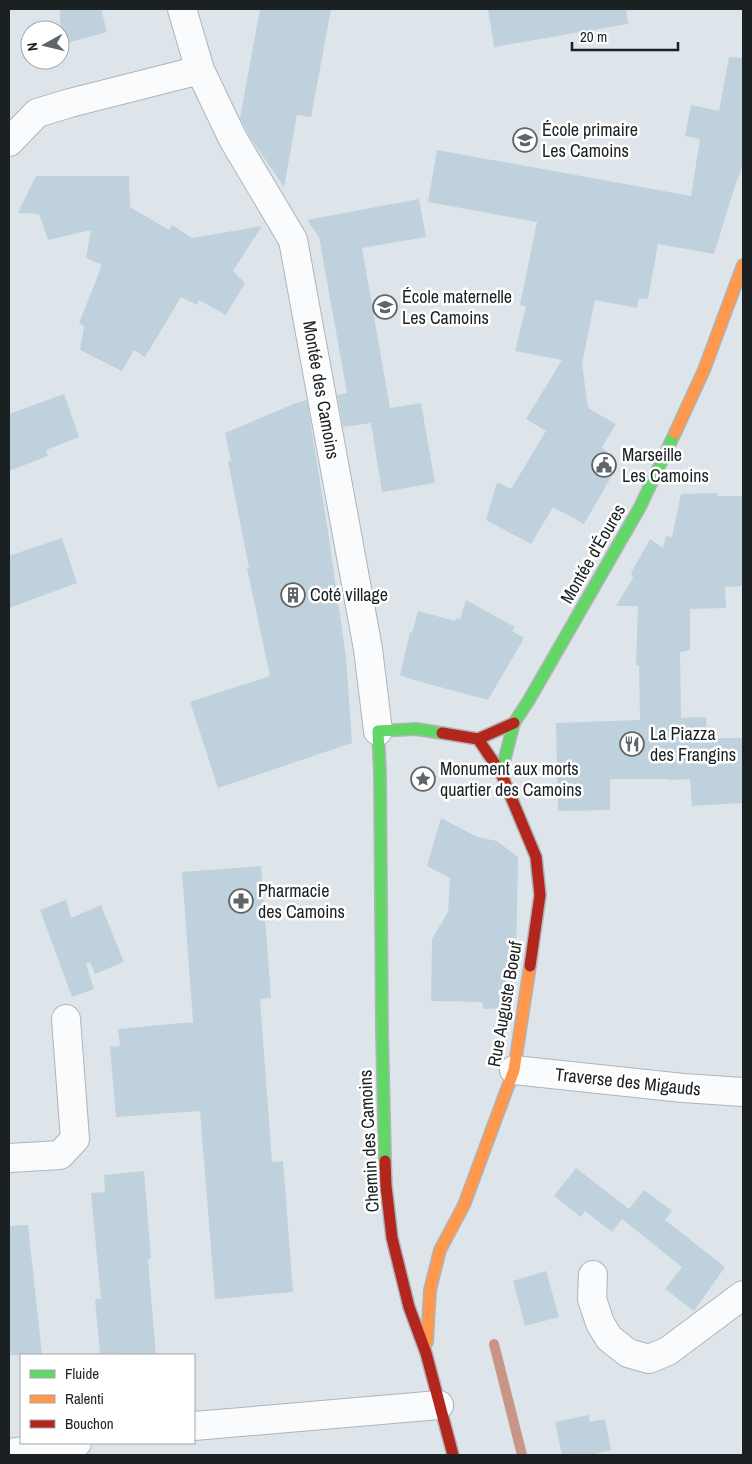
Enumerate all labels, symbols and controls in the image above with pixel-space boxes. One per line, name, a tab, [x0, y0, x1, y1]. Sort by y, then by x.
north arrow	[20, 20, 70, 70]
scale bar	[572, 20, 678, 52]
text: 20 m	[580, 26, 607, 47]
text: N	[23, 41, 42, 52]
place label: École primaire Les Camoins	[542, 117, 638, 163]
school or university icon: École primaire Les Camoins	[512, 127, 538, 153]
place label: École maternelle Les Camoins	[402, 284, 512, 330]
school or university icon: École maternelle Les Camoins	[372, 294, 398, 320]
street label: Montée des Camoins	[297, 319, 346, 461]
place label: Marseille Les Camoins	[622, 442, 709, 488]
public building icon: Marseille Les Camoins	[591, 452, 617, 478]
street label: Montée d'Éoures	[554, 499, 631, 608]
building icon: Coté village	[280, 582, 306, 608]
place label: Coté village	[310, 582, 388, 607]
place label: La Piazza des Frangins	[650, 721, 736, 767]
restaurant icon: La Piazza des Frangins	[619, 731, 645, 757]
place label: Monument aux morts quartier des Camoins	[440, 756, 582, 802]
place icon: Monument aux morts quartier des Camoins	[410, 766, 436, 792]
place label: Pharmacie des Camoins	[258, 878, 345, 924]
pharmacy icon: Pharmacie des Camoins	[228, 888, 254, 914]
street label: Rue Auguste Boeuf	[481, 938, 528, 1069]
street label: Traverse des Migauds	[554, 1061, 702, 1102]
street label: Chemin des Camoins	[352, 1069, 385, 1213]
legend	[20, 1354, 195, 1444]
text: Fluide	[65, 1363, 99, 1384]
text: Ralenti	[65, 1388, 104, 1409]
text: Bouchon	[65, 1413, 114, 1434]

